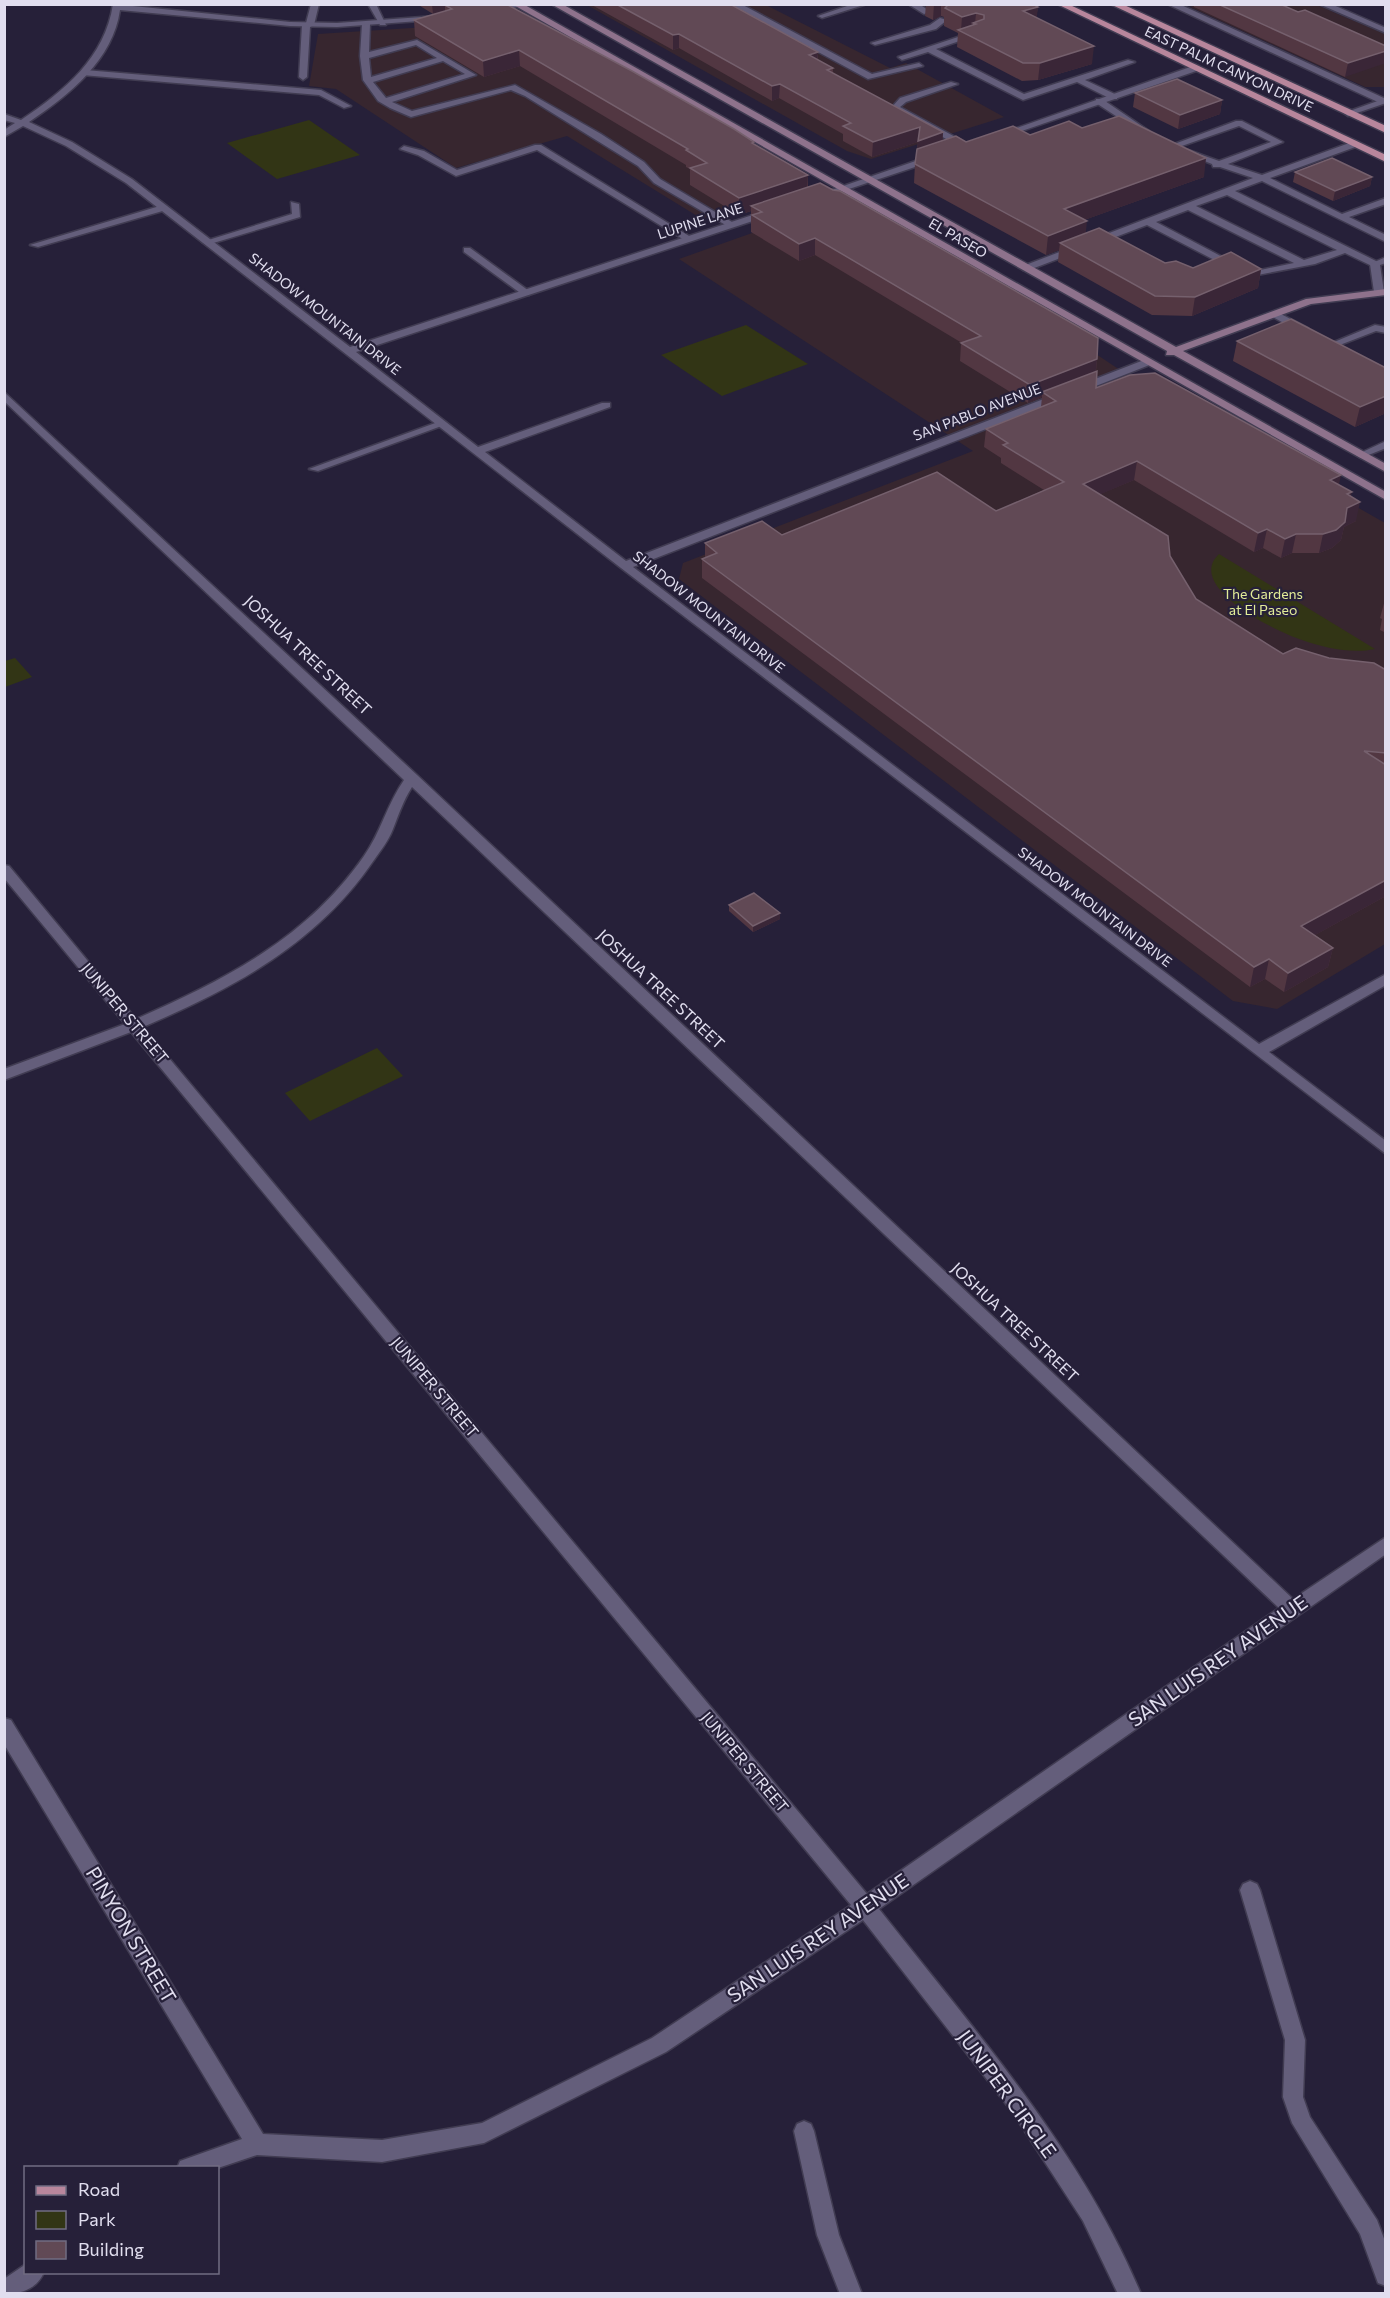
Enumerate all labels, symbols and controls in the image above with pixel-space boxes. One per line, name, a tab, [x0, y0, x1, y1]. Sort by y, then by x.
street label: EAST PALM CANYON DRIVE	[1142, 22, 1316, 115]
street label: LUPINE LANE	[655, 199, 745, 242]
street label: EL PASEO	[926, 214, 991, 261]
street label: SHADOW MOUNTAIN DRIVE	[246, 249, 405, 378]
street label: SAN PABLO AVENUE	[911, 379, 1043, 444]
street label: SHADOW MOUNTAIN DRIVE	[630, 547, 789, 676]
park label: The Gardens at El Paseo	[1223, 585, 1303, 618]
street label: JOSHUA TREE STREET	[241, 591, 376, 718]
street label: SHADOW MOUNTAIN DRIVE	[1015, 843, 1176, 970]
street label: JOSHUA TREE STREET	[594, 925, 729, 1052]
street label: JUNIPER STREET	[78, 958, 173, 1067]
street label: JOSHUA TREE STREET	[948, 1258, 1083, 1385]
street label: JUNIPER STREET	[388, 1332, 483, 1441]
street label: SAN LUIS REY AVENUE	[1123, 1589, 1312, 1731]
street label: JUNIPER STREET	[698, 1707, 793, 1816]
street label: PINYON STREET	[82, 1862, 182, 2007]
street label: SAN LUIS REY AVENUE	[722, 1868, 912, 2007]
street label: JUNIPER CIRCLE	[953, 2025, 1062, 2162]
legend	[24, 2166, 219, 2274]
text: Road	[78, 2178, 120, 2200]
text: Park	[78, 2208, 116, 2230]
text: Building	[78, 2238, 144, 2260]

